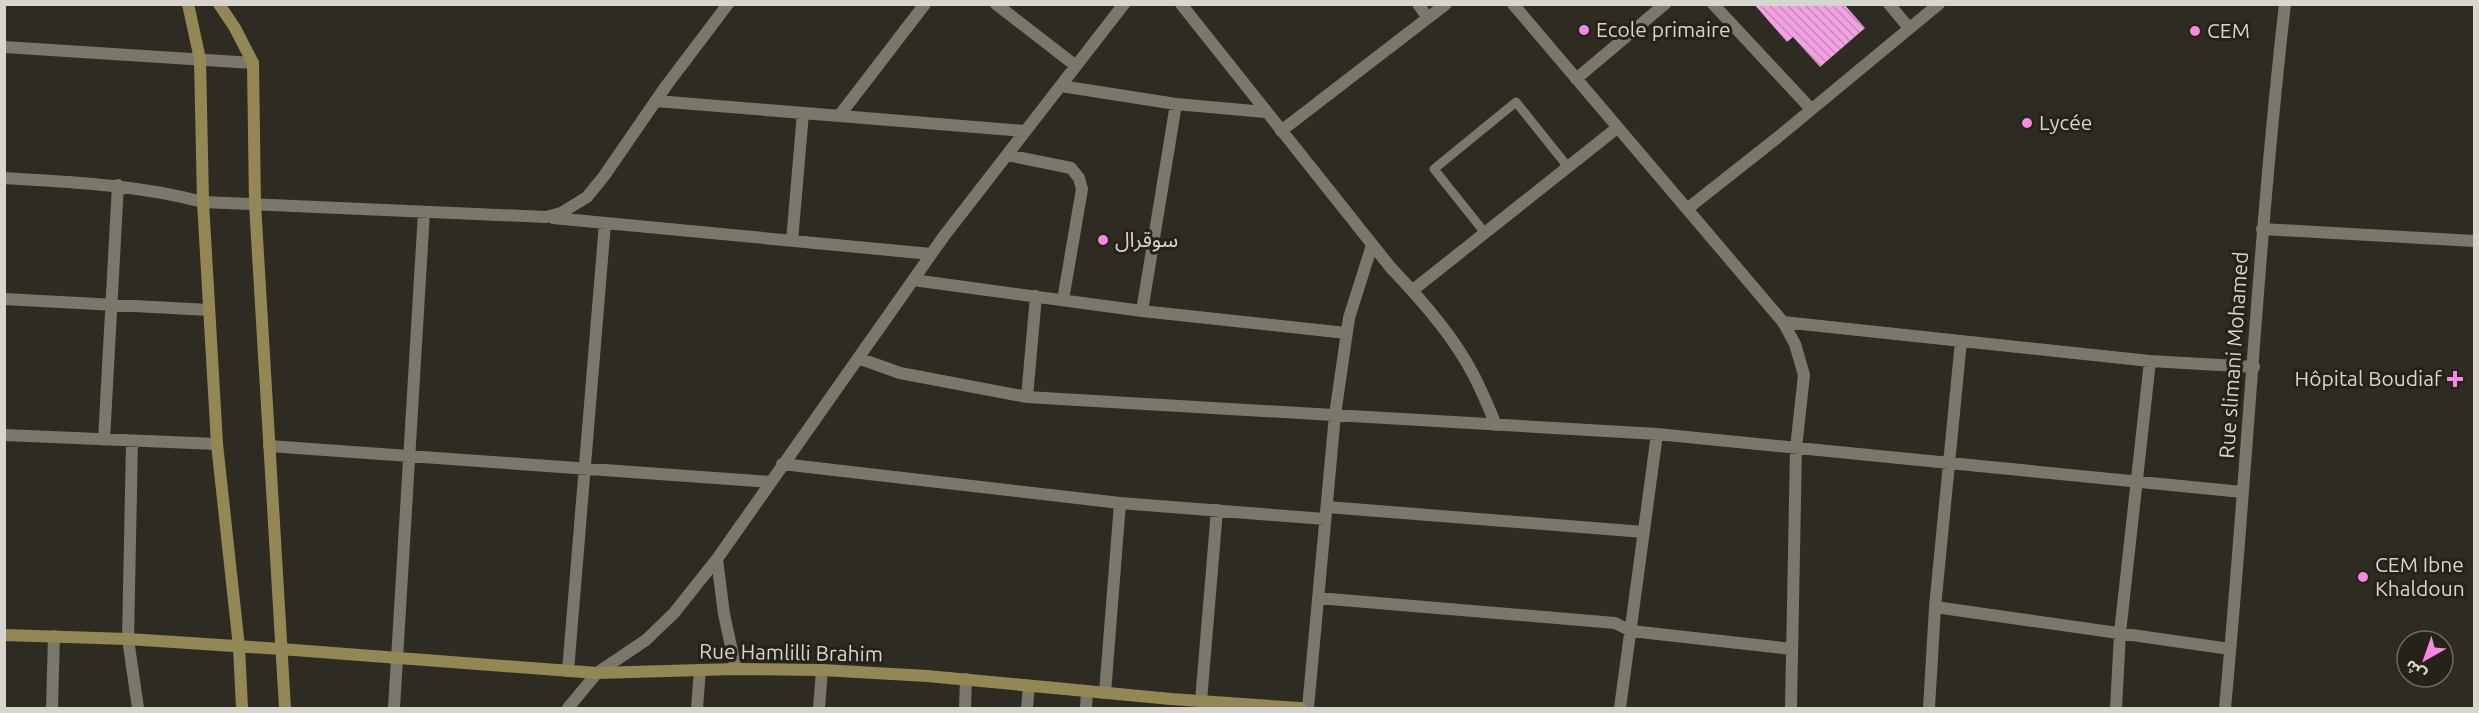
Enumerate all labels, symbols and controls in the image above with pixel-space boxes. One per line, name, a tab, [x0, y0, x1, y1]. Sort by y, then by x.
place label: Ecole primaire	[1596, 17, 1731, 41]
place label: CEM	[2207, 18, 2250, 42]
marker: Ecole primaire	[1577, 23, 1591, 37]
marker: CEM	[2188, 24, 2202, 38]
place label: Lycée	[2039, 110, 2092, 134]
marker: Lycée	[2020, 116, 2034, 130]
place label: سوقرال	[1115, 227, 1178, 252]
marker: سوقرال	[1096, 233, 1110, 247]
street label: Rue slimani Mohamed	[2214, 251, 2252, 459]
place label: Hôpital Boudiaf	[2295, 366, 2443, 390]
marker: Hôpital Boudiaf	[2446, 370, 2464, 388]
place label: CEM Ibne Khaldoun	[2375, 552, 2465, 600]
marker: CEM Ibne Khaldoun	[2356, 570, 2370, 584]
north arrow	[2395, 629, 2455, 689]
street label: Rue Hamlilli Brahim	[699, 638, 883, 666]
text: ش	[2401, 656, 2430, 684]

